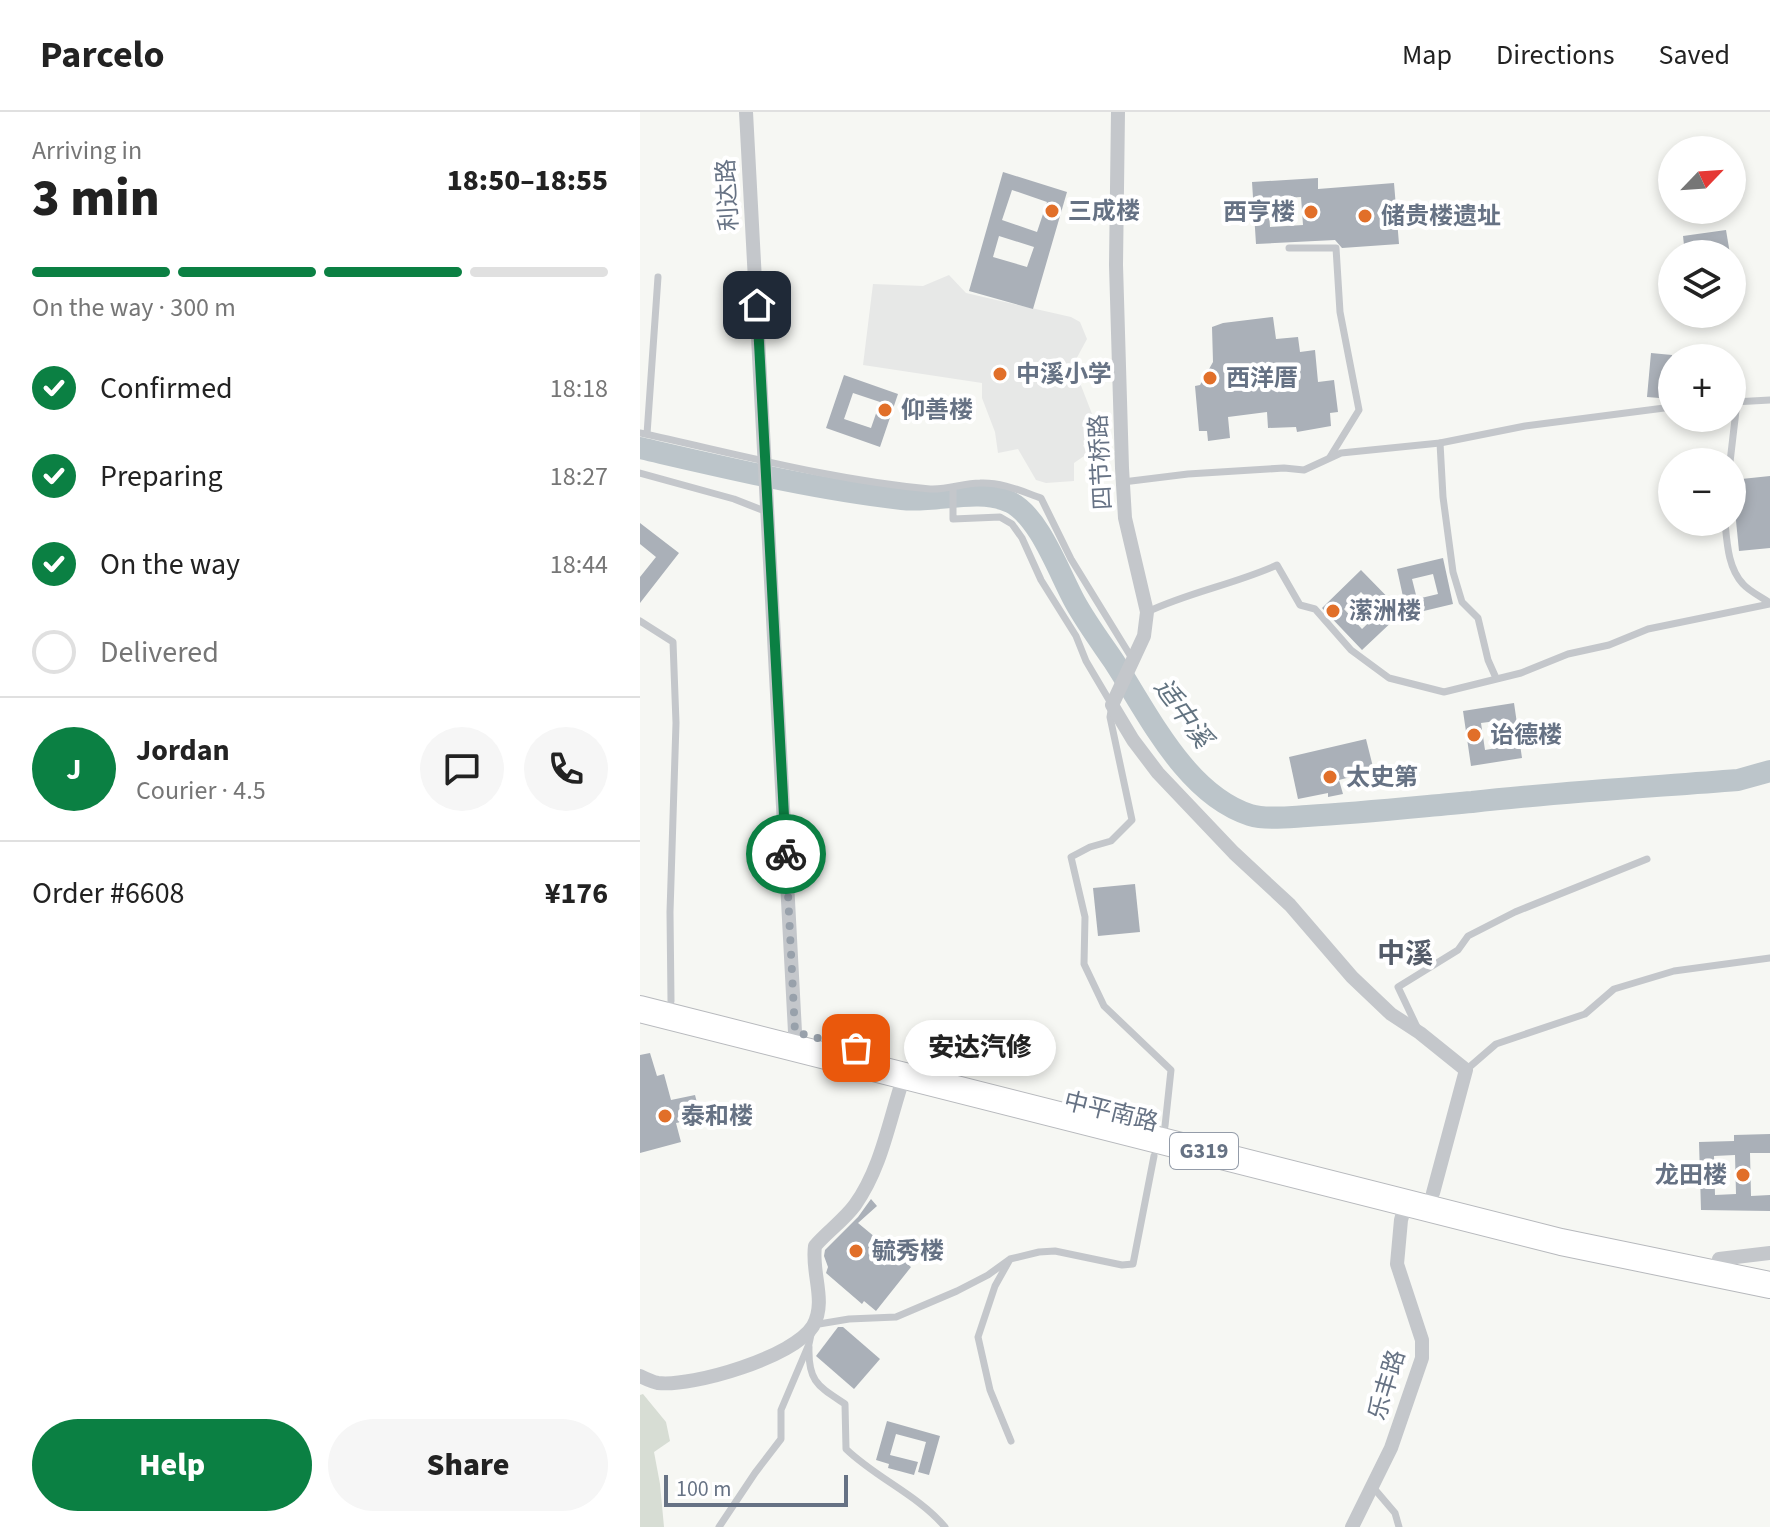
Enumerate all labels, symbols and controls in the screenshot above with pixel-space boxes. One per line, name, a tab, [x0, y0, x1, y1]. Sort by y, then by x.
text: Parcelo	[40, 28, 165, 82]
text: Map	[1402, 35, 1452, 75]
text: Directions	[1496, 35, 1615, 75]
text: Saved	[1659, 35, 1730, 75]
text: Arriving in	[32, 132, 142, 169]
north arrow	[1658, 136, 1746, 224]
map controls	[1658, 136, 1746, 536]
street label: 利达路	[709, 158, 747, 232]
text: 18:50–18:55	[447, 159, 608, 202]
text: 3 min	[32, 162, 160, 236]
place label: 三成楼	[1068, 194, 1140, 229]
place label: 西亨楼	[1223, 195, 1295, 230]
place label: 储贵楼遗址	[1381, 199, 1501, 234]
marker: 三成楼	[1043, 202, 1061, 220]
marker: 西亨楼	[1302, 203, 1320, 221]
marker: 储贵楼遗址	[1356, 207, 1374, 225]
button: layers	[1658, 240, 1746, 328]
pin	[723, 271, 791, 339]
icon: home	[735, 283, 779, 327]
text: On the way · 300 m	[32, 289, 236, 326]
button: +	[1658, 344, 1746, 432]
place label: 中溪小学	[1016, 357, 1112, 392]
place label: 西洋厝	[1226, 361, 1298, 396]
marker: 中溪小学	[991, 365, 1009, 383]
icon: check	[32, 366, 76, 410]
text: Confirmed	[100, 367, 233, 410]
marker: 西洋厝	[1201, 369, 1219, 387]
text: 18:18	[550, 370, 608, 407]
place label: 仰善楼	[901, 393, 973, 428]
marker: 仰善楼	[876, 401, 894, 419]
street label: 四节桥路	[1081, 413, 1121, 511]
button: −	[1658, 448, 1746, 536]
icon: check	[32, 454, 76, 498]
text: Preparing	[100, 455, 223, 498]
text: 18:27	[550, 458, 608, 495]
icon: check	[32, 542, 76, 586]
text: On the way	[100, 543, 240, 586]
text: 18:44	[550, 546, 608, 583]
place label: 潆洲楼	[1349, 594, 1421, 629]
marker: 潆洲楼	[1324, 602, 1342, 620]
text: Delivered	[100, 631, 219, 674]
water label: 适中溪	[1145, 671, 1223, 758]
place label: 诒德楼	[1490, 718, 1562, 753]
marker: 诒德楼	[1465, 726, 1483, 744]
button: chat	[420, 727, 504, 811]
button: phone	[524, 727, 608, 811]
text: Jordan	[136, 729, 230, 772]
text: J	[66, 748, 82, 791]
place label: 太史第	[1346, 760, 1418, 795]
marker: 太史第	[1321, 768, 1339, 786]
text: Courier · 4.5	[136, 772, 266, 809]
courier	[746, 814, 826, 894]
icon: bike	[764, 832, 808, 876]
text: Order #6608	[32, 872, 185, 915]
text: ¥176	[545, 872, 608, 915]
district label: 中溪	[1377, 934, 1433, 974]
pin	[822, 1014, 890, 1082]
callout: 安达汽修	[904, 1020, 1056, 1076]
icon: bag	[834, 1026, 878, 1070]
text: 安达汽修	[928, 1029, 1032, 1066]
street label: 中平南路	[1060, 1083, 1162, 1141]
place label: 泰和楼	[681, 1099, 753, 1134]
marker: 泰和楼	[656, 1107, 674, 1125]
road number: G319	[1170, 1133, 1238, 1169]
place label: 龙田楼	[1655, 1158, 1727, 1193]
marker: 龙田楼	[1734, 1166, 1752, 1184]
place label: 毓秀楼	[872, 1234, 944, 1269]
marker: 毓秀楼	[847, 1242, 865, 1260]
street label: 乐丰路	[1360, 1345, 1414, 1425]
button: Help	[32, 1419, 312, 1511]
button: Share	[328, 1419, 608, 1511]
scale bar	[664, 1471, 848, 1507]
text: 100 m	[676, 1473, 731, 1505]

